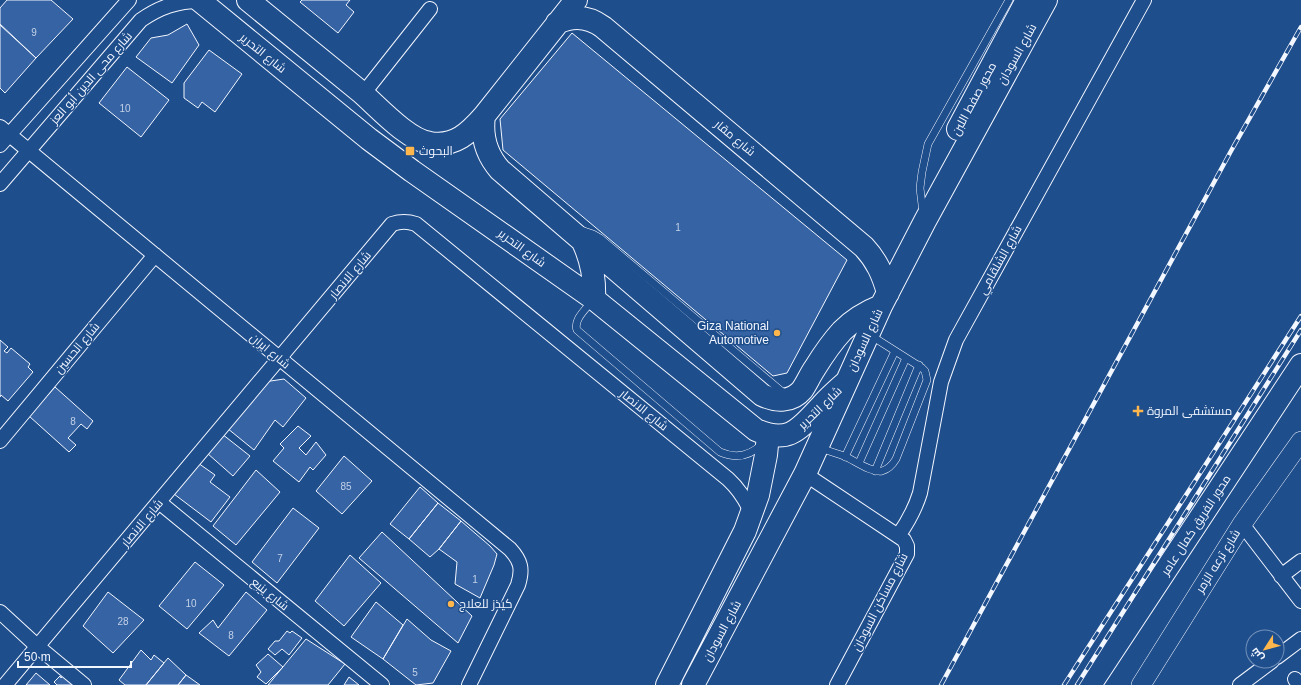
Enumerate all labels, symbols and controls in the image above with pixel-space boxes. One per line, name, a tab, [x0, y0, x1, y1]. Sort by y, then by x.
street label: شارع السودان	[995, 21, 1040, 87]
house number: 9	[31, 27, 37, 38]
street label: شارع محى الدين أبو العز	[46, 28, 136, 128]
street label: شارع التحرير	[236, 30, 289, 77]
street label: محور صفط اللبن	[949, 60, 999, 138]
house number: 10	[119, 103, 131, 114]
street label: شارع مقار	[710, 116, 758, 160]
place label: البحوث	[419, 144, 453, 158]
marker: البحوث	[404, 145, 416, 157]
house number: 1	[675, 222, 681, 233]
street label: شارع الشلقامي	[975, 223, 1027, 298]
street label: شارع التحرير	[494, 226, 549, 271]
street label: شارع الانصار	[325, 248, 375, 303]
street label: شارع السودان	[844, 306, 887, 374]
street label: شارع الحسين	[52, 319, 103, 377]
place label: Giza National Automotive	[697, 319, 769, 347]
marker: Giza National Automotive	[772, 328, 782, 338]
street label: شارع ايران	[247, 330, 293, 373]
street label: شارع التحرير	[795, 384, 845, 434]
street label: شارع الانصار	[616, 386, 671, 434]
place label: مستشفى المروة	[1147, 404, 1232, 418]
marker: مستشفى المروة	[1132, 405, 1144, 417]
house number: 8	[70, 416, 76, 427]
street label: محور الفريق كمال عامر	[1158, 472, 1234, 579]
house number: 85	[340, 481, 352, 492]
street label: شارع الانصار	[117, 496, 167, 551]
street label: شارع ترعه الزمر	[1192, 527, 1244, 597]
street label: شارع مساكن السودان	[849, 551, 912, 654]
house number: 7	[277, 553, 283, 564]
house number: 1	[472, 574, 478, 585]
street label: شارع ينبع	[248, 575, 292, 614]
place label: كيذز للعلاج	[459, 597, 513, 612]
house number: 10	[185, 598, 197, 609]
street label: شارع السودان	[700, 598, 745, 665]
marker: كيذز للعلاج	[446, 599, 456, 609]
house number: 28	[117, 616, 129, 627]
north arrow	[1245, 629, 1285, 669]
house number: 8	[228, 630, 234, 641]
scale bar	[18, 643, 131, 669]
text: ش	[1248, 645, 1267, 664]
text: 50 m	[24, 650, 51, 664]
house number: 5	[412, 667, 418, 678]

